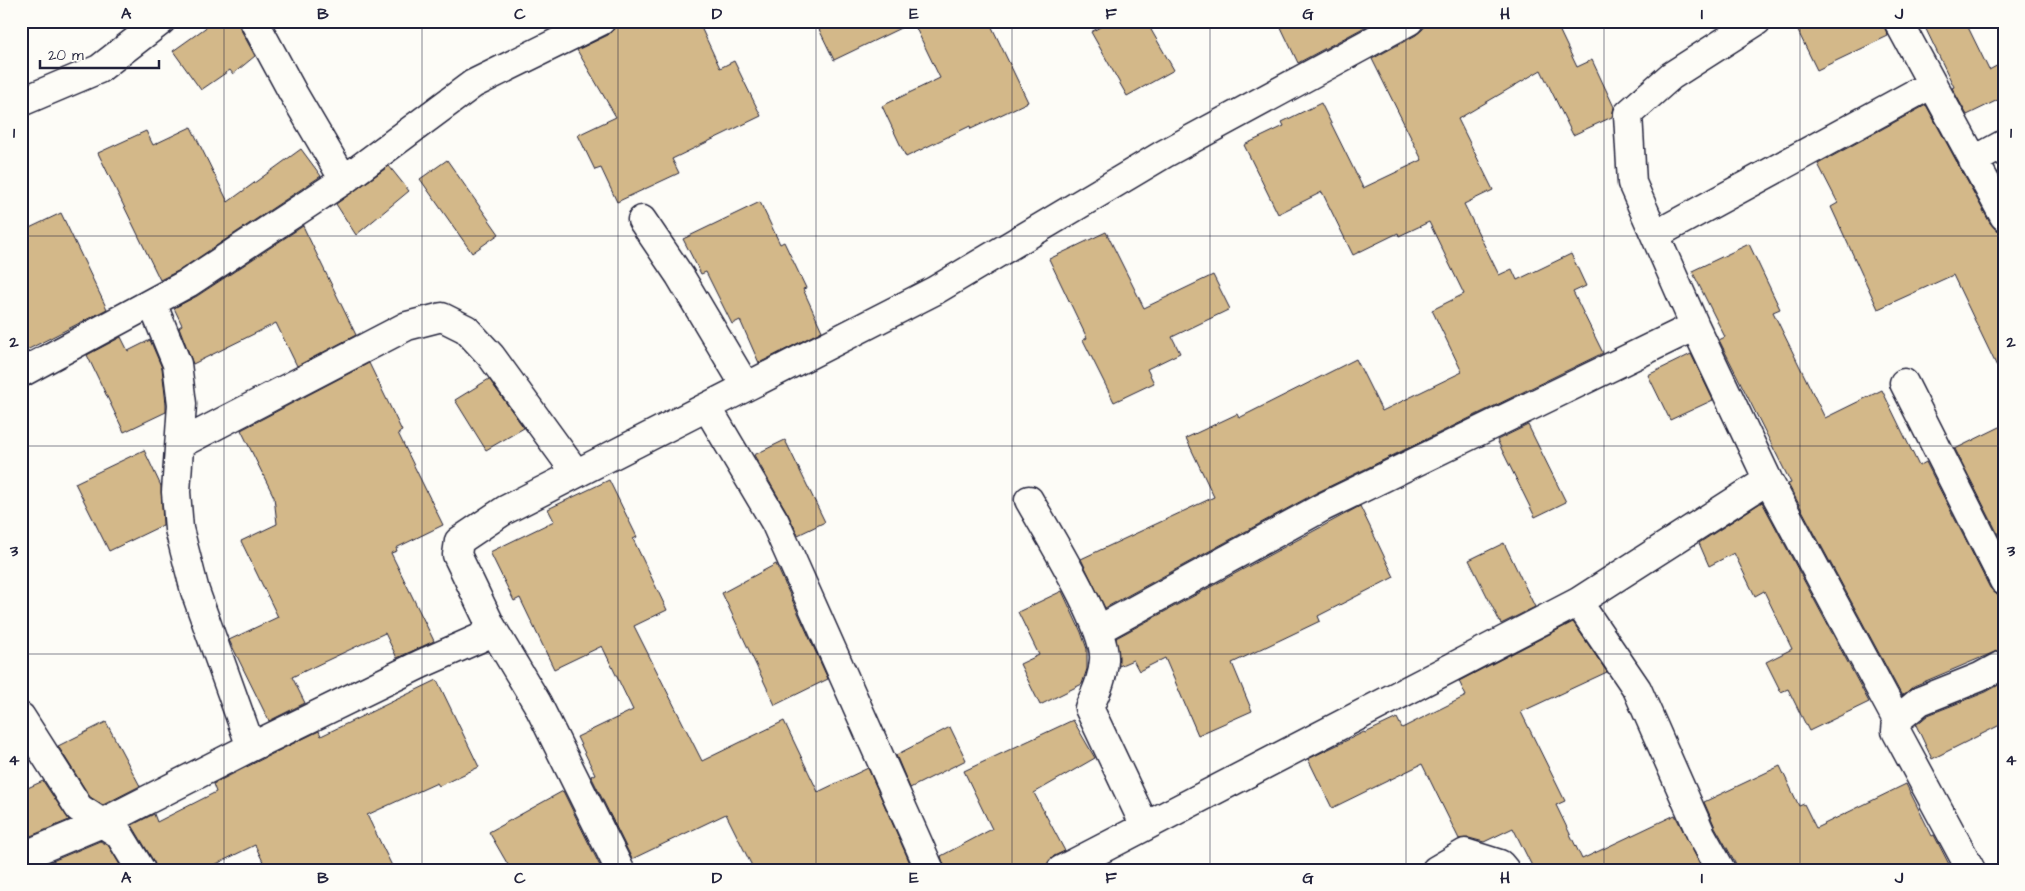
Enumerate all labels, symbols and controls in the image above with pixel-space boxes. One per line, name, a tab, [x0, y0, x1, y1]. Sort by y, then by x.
text: A	[121, 3, 132, 25]
text: B	[317, 3, 329, 25]
text: C	[514, 3, 526, 25]
text: D	[712, 3, 723, 25]
text: E	[909, 3, 919, 25]
text: F	[1105, 3, 1117, 25]
text: G	[1302, 3, 1314, 25]
text: H	[1500, 3, 1510, 25]
text: I	[1701, 3, 1703, 25]
text: J	[1894, 3, 1904, 25]
scale bar	[40, 38, 159, 70]
text: 20 m	[48, 45, 84, 66]
text: 1	[13, 122, 16, 144]
text: 1	[2010, 122, 2013, 144]
text: 2	[8, 331, 19, 353]
text: 2	[2005, 331, 2016, 353]
text: 3	[9, 540, 19, 562]
text: 3	[2006, 540, 2016, 562]
text: 4	[9, 749, 20, 771]
text: 4	[2006, 749, 2017, 771]
text: A	[121, 867, 132, 889]
text: B	[317, 867, 329, 889]
text: C	[514, 867, 526, 889]
text: D	[712, 867, 723, 889]
text: E	[909, 867, 919, 889]
text: F	[1105, 867, 1117, 889]
text: G	[1302, 867, 1314, 889]
text: H	[1500, 867, 1510, 889]
text: I	[1701, 867, 1703, 889]
text: J	[1894, 867, 1904, 889]

